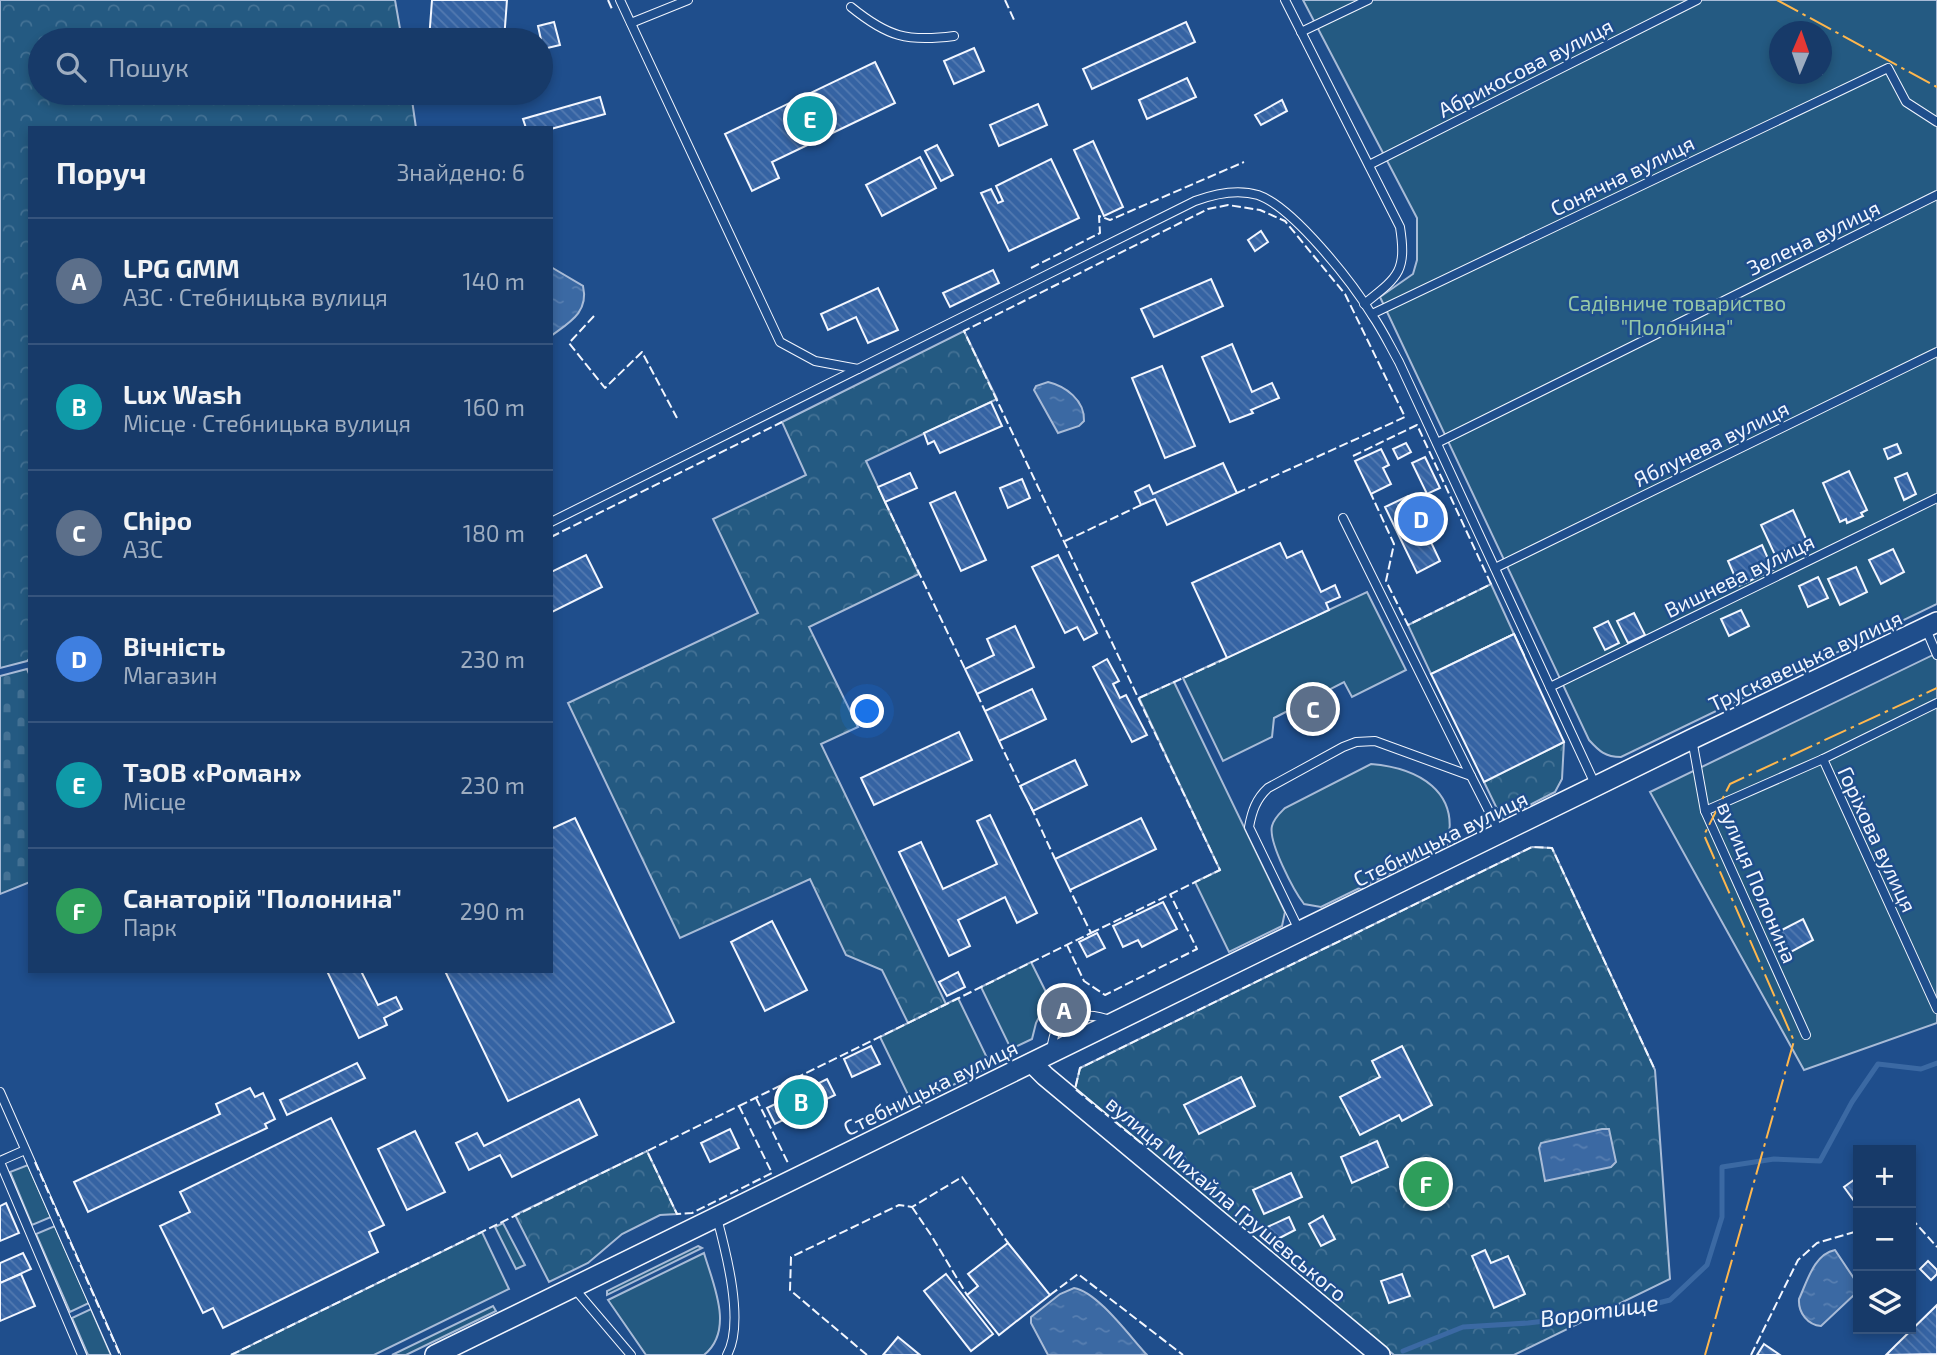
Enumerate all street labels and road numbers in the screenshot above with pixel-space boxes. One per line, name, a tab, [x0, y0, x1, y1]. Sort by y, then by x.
street label: Абрикосова вулиця	[1433, 12, 1617, 123]
street label: Сонячна вулиця	[1546, 129, 1699, 222]
street label: Зелена вулиця	[1743, 194, 1884, 281]
street label: Яблунева вулиця	[1629, 395, 1793, 492]
street label: Вишнева вулиця	[1660, 528, 1818, 623]
street label: Трускавецька вулиця	[1704, 604, 1906, 717]
street label: Горіхова вулиця	[1832, 762, 1923, 916]
street label: Стебницька вулиця	[1349, 785, 1532, 892]
street label: вулиця Полонина	[1712, 798, 1803, 967]
street label: Стебницька вулиця	[839, 1034, 1022, 1141]
street label: вулиця Михайла Грушевського	[1101, 1090, 1352, 1307]

